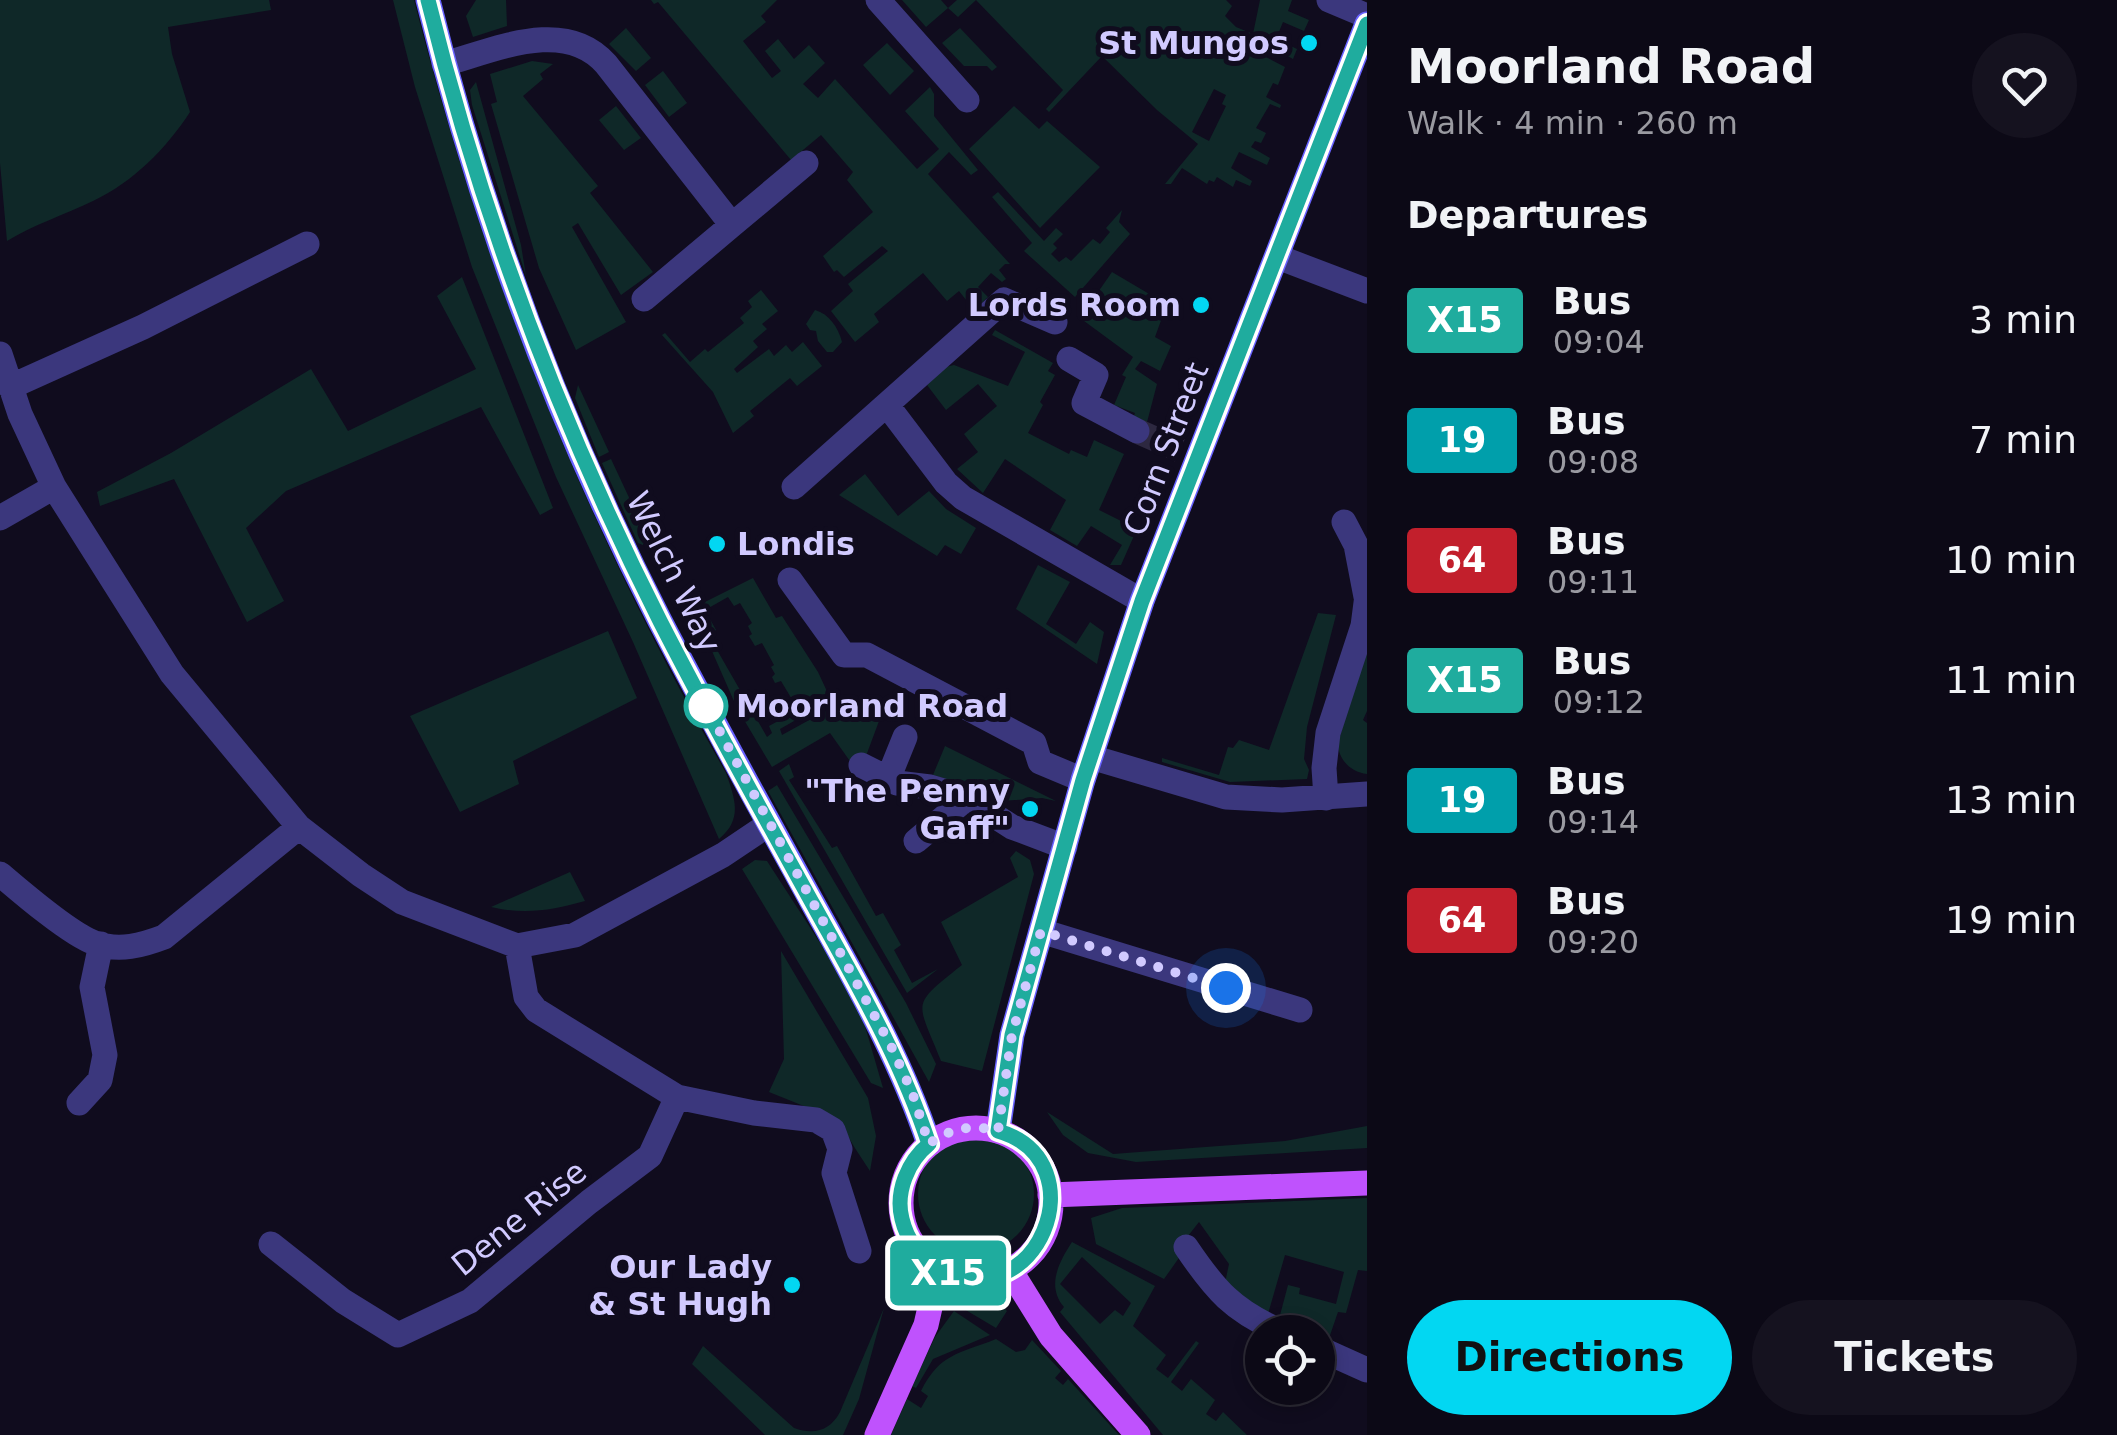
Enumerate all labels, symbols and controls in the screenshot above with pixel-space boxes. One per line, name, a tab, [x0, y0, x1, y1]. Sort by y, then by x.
place label: St Mungos	[1098, 24, 1289, 62]
marker: St Mungos	[1298, 32, 1320, 54]
button: heart	[1972, 33, 2077, 138]
text: Moorland Road	[1407, 38, 1815, 94]
text: Walk · 4 min · 260 m	[1407, 104, 1738, 142]
text: Departures	[1407, 193, 1648, 237]
text: Bus	[1553, 279, 1631, 323]
place label: Lords Room	[968, 286, 1181, 324]
marker: Lords Room	[1190, 294, 1212, 316]
text: 3 min	[1969, 298, 2077, 342]
text: X15	[1427, 300, 1503, 340]
text: 09:04	[1553, 323, 1645, 361]
street label: Corn Street	[1116, 357, 1216, 541]
text: Bus	[1547, 399, 1626, 443]
text: 7 min	[1969, 418, 2077, 462]
text: 19	[1438, 420, 1486, 460]
text: 09:08	[1547, 443, 1639, 481]
street label: Welch Way	[619, 485, 729, 659]
text: Bus	[1547, 519, 1626, 563]
place label: Londis	[737, 525, 855, 563]
marker: Londis	[706, 533, 728, 555]
text: 10 min	[1945, 538, 2077, 582]
text: 64	[1438, 540, 1486, 580]
text: 09:11	[1547, 563, 1639, 601]
text: Bus	[1553, 639, 1631, 683]
text: 11 min	[1945, 658, 2077, 702]
text: X15	[1427, 660, 1503, 700]
text: 09:12	[1553, 683, 1645, 721]
marker: Moorland Road	[685, 685, 727, 727]
place label: Moorland Road	[736, 687, 1008, 725]
text: Bus	[1547, 759, 1626, 803]
place label: "The Penny Gaff"	[804, 772, 1010, 847]
text: 13 min	[1945, 778, 2077, 822]
text: 19	[1438, 780, 1486, 820]
marker: "The Penny Gaff"	[1019, 798, 1041, 820]
text: 09:14	[1547, 803, 1639, 841]
text: Bus	[1547, 879, 1626, 923]
text: 19 min	[1945, 898, 2077, 942]
text: 64	[1438, 900, 1486, 940]
text: 09:20	[1547, 923, 1639, 961]
your location	[1201, 963, 1251, 1013]
street label: Dene Rise	[444, 1152, 594, 1284]
line badge: X15	[890, 1240, 1006, 1306]
place label: Our Lady & St Hugh	[588, 1248, 772, 1323]
text: X15	[910, 1253, 986, 1293]
marker: Our Lady & St Hugh	[781, 1274, 803, 1296]
button: Directions	[1407, 1300, 1732, 1415]
button: Tickets	[1752, 1300, 2077, 1415]
map controls	[1245, 1315, 1335, 1405]
button: locate	[1245, 1315, 1335, 1405]

